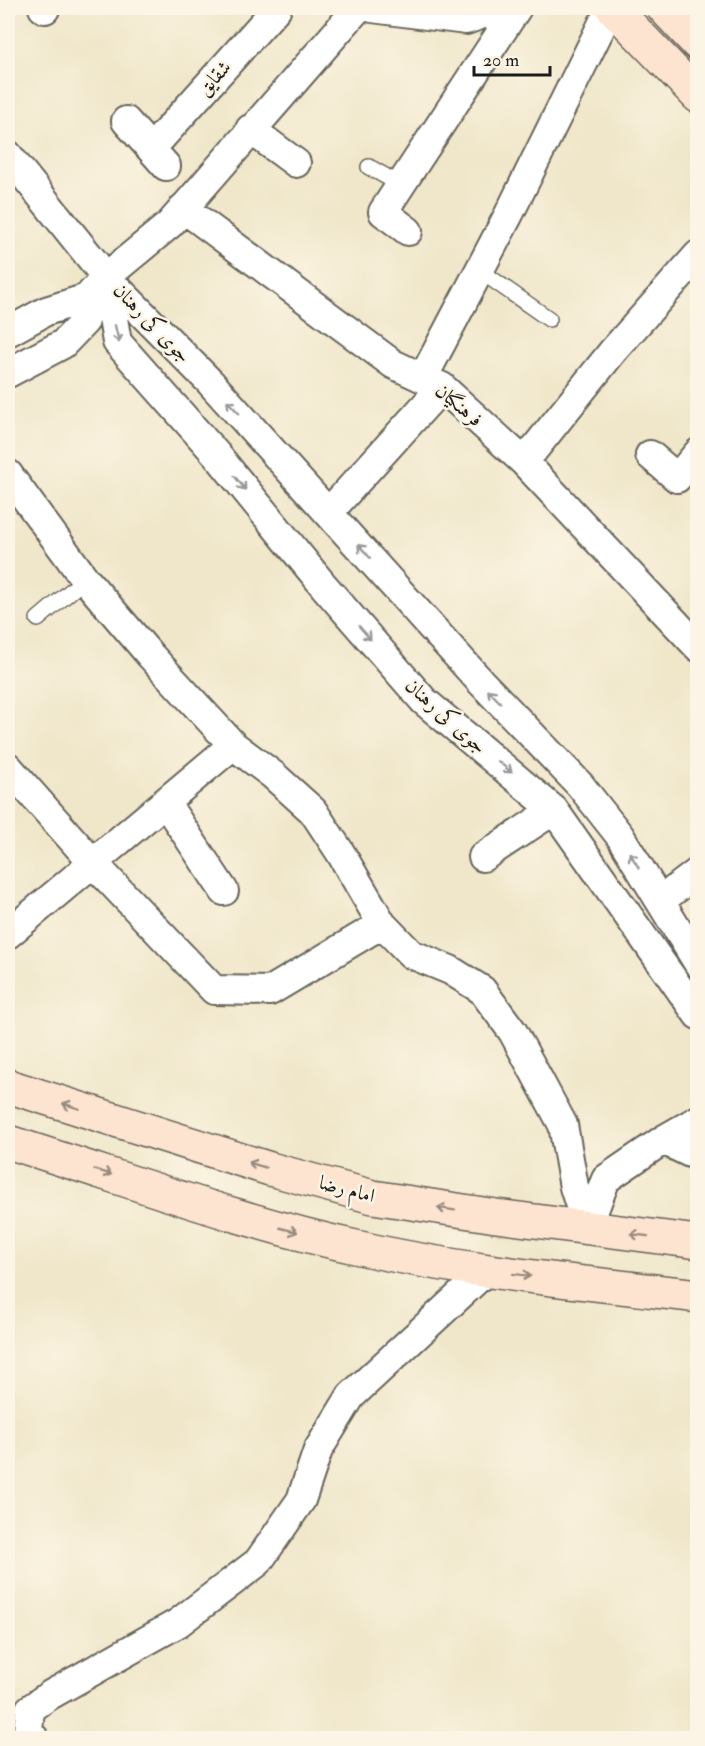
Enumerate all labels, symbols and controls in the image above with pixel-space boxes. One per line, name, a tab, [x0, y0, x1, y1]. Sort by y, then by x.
scale bar	[474, 39, 550, 77]
text: 20 m	[483, 49, 519, 72]
street label: شقایق	[192, 55, 236, 101]
street label: جوی کی رهنان	[108, 278, 196, 368]
one-way arrow	[111, 324, 123, 343]
street label: فرهنگیان	[430, 378, 488, 432]
one-way arrow	[226, 400, 240, 415]
one-way arrow	[233, 475, 246, 491]
one-way arrow	[357, 544, 371, 559]
one-way arrow	[358, 625, 372, 640]
street label: جوی کی رهنان	[400, 673, 492, 759]
one-way arrow	[488, 689, 502, 704]
one-way arrow	[497, 761, 513, 774]
one-way arrow	[628, 852, 640, 869]
one-way arrow	[62, 1100, 81, 1111]
one-way arrow	[248, 1158, 267, 1169]
one-way arrow	[93, 1167, 112, 1178]
street label: امام رضا	[315, 1170, 378, 1213]
one-way arrow	[437, 1203, 457, 1214]
one-way arrow	[279, 1225, 298, 1237]
one-way arrow	[630, 1229, 650, 1240]
one-way arrow	[511, 1270, 531, 1281]

